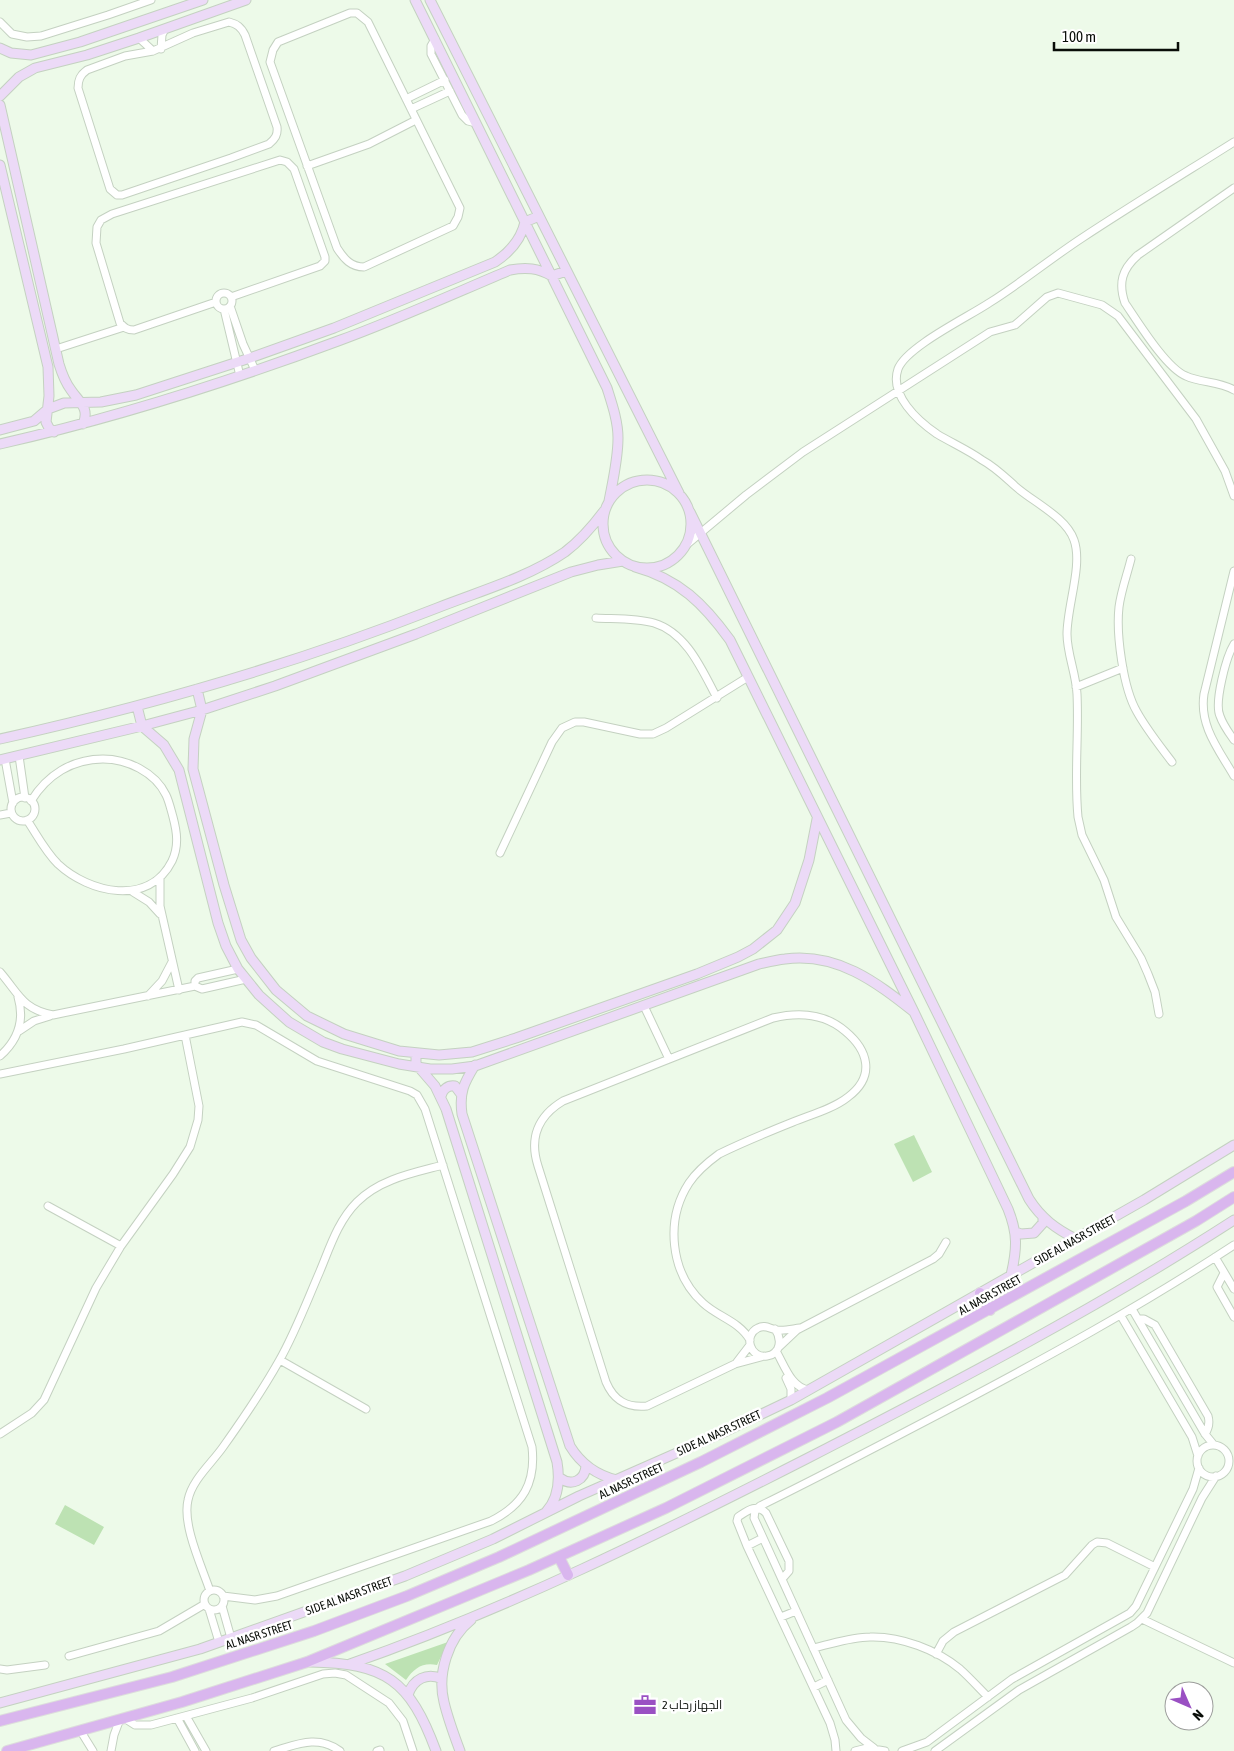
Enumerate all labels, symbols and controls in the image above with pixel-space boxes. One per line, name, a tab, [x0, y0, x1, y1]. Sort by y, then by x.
scale bar	[1054, 20, 1178, 52]
text: 100 m	[1062, 28, 1096, 45]
street label: SIDE AL NASR STREET	[1032, 1211, 1119, 1268]
street label: AL NASR STREET	[956, 1272, 1024, 1318]
street label: SIDE AL NASR STREET	[675, 1407, 764, 1459]
street label: AL NASR STREET	[596, 1460, 666, 1502]
street label: SIDE AL NASR STREET	[304, 1574, 395, 1618]
street label: AL NASR STREET	[224, 1617, 295, 1652]
north arrow	[1164, 1681, 1214, 1731]
office icon: الجهاز رحاب 2	[632, 1692, 658, 1718]
place label: الجهاز رحاب 2	[662, 1698, 722, 1712]
text: N	[1190, 1707, 1207, 1724]

